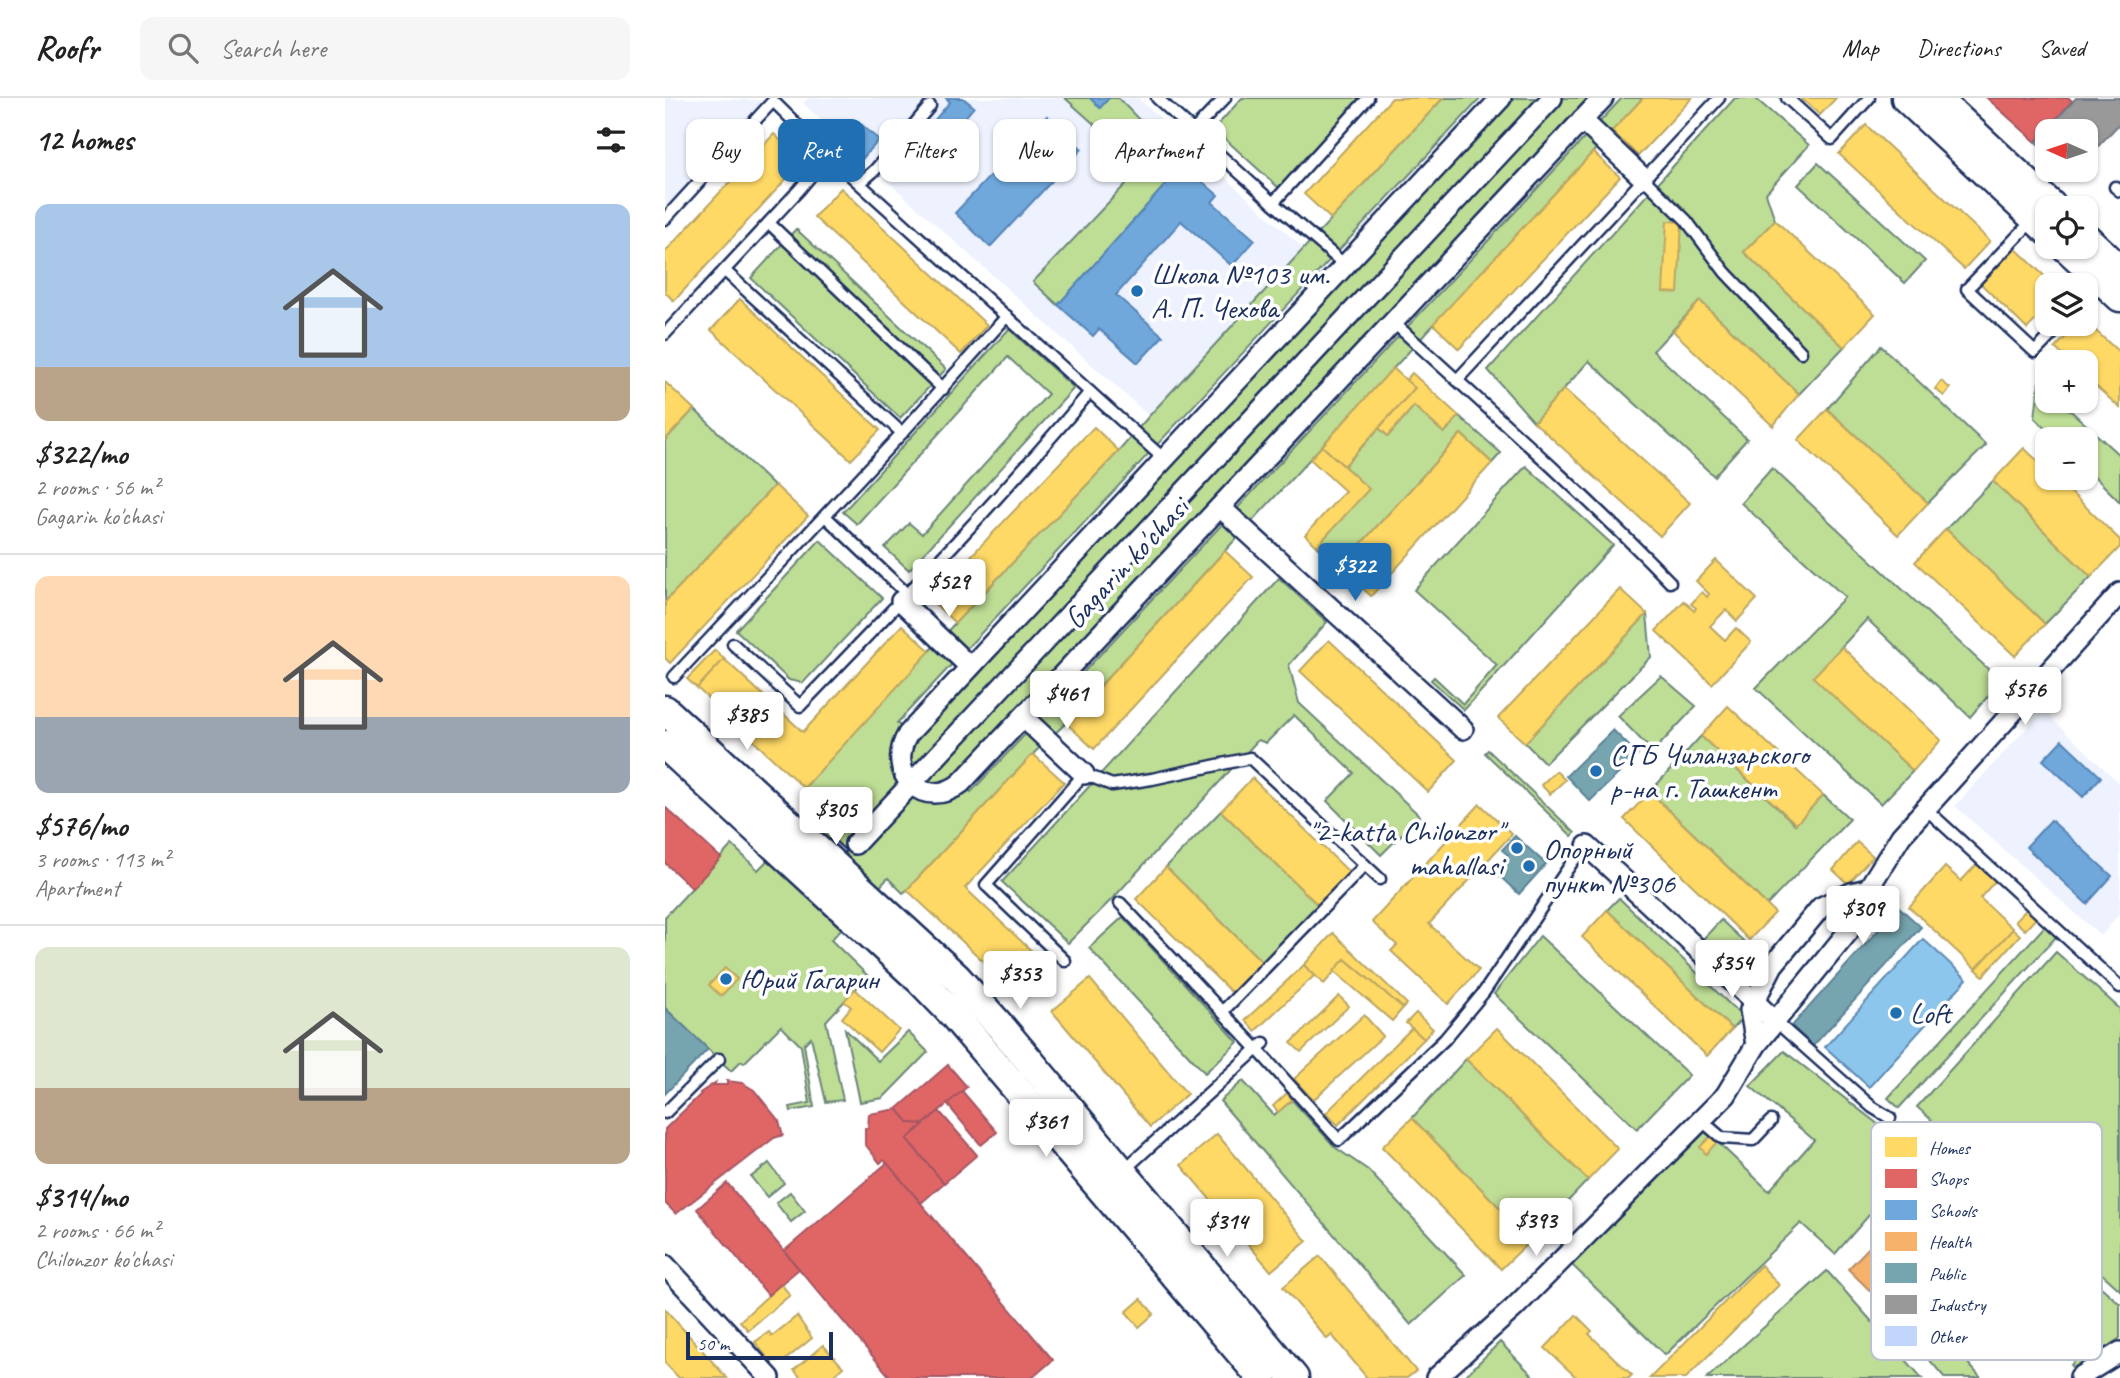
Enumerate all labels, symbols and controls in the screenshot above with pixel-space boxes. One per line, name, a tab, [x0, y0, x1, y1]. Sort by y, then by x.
search box	[140, 17, 630, 80]
text: Roofr	[35, 27, 98, 69]
icon: search	[164, 29, 202, 67]
text: Search here	[220, 32, 326, 65]
text: Map	[1842, 33, 1879, 63]
text: Directions	[1917, 33, 2000, 63]
text: Saved	[2038, 33, 2085, 63]
chip: Buy	[686, 119, 764, 182]
chip: Rent	[778, 119, 865, 182]
chip: Filters	[879, 119, 979, 182]
chip: New	[993, 119, 1076, 182]
chip: Apartment	[1090, 119, 1226, 182]
north arrow	[2035, 119, 2098, 182]
map controls	[2035, 119, 2098, 490]
text: 12 homes	[35, 121, 133, 159]
icon: filters	[592, 121, 630, 159]
button: locate	[2035, 196, 2098, 259]
icon: home	[270, 250, 396, 376]
place label: Школа №103 им. А. П. Чехова	[1151, 255, 1330, 327]
button: layers	[2035, 273, 2098, 336]
marker: Школа №103 им. А. П. Чехова	[1129, 283, 1145, 299]
button: +	[2035, 350, 2098, 413]
button: −	[2035, 427, 2098, 490]
text: $322/mo	[35, 435, 127, 473]
text: 2 rooms · 56 m²	[35, 473, 159, 502]
street label: Gagarin ko'chasi	[1055, 487, 1199, 637]
text: Gagarin ko'chasi	[35, 502, 162, 531]
pin: $322	[1314, 544, 1396, 603]
text: $322	[1334, 551, 1376, 580]
pin: $529	[908, 560, 990, 619]
text: $529	[929, 567, 969, 596]
icon: home	[270, 622, 396, 748]
pin: $576	[1984, 668, 2066, 727]
pin: $461	[1026, 672, 1108, 731]
text: $576	[2004, 675, 2046, 704]
text: $461	[1046, 679, 1088, 708]
pin: $385	[706, 692, 788, 752]
text: $385	[726, 700, 768, 729]
place label: СГБ Чиланзарского р-на г. Ташкент	[1610, 735, 1812, 807]
marker: СГБ Чиланзарского р-на г. Ташкент	[1588, 763, 1604, 779]
pin: $305	[795, 788, 877, 847]
text: $305	[815, 795, 857, 824]
text: $576/mo	[35, 807, 127, 845]
place label: "2-katta Chilonzor" mahallasi	[1309, 812, 1509, 884]
place label: Опорный пункт №306	[1543, 830, 1677, 902]
marker: "2-katta Chilonzor" mahallasi	[1509, 840, 1525, 856]
text: 3 rooms · 113 m²	[35, 845, 170, 874]
marker: Опорный пункт №306	[1521, 858, 1537, 874]
text: Apartment	[35, 874, 120, 903]
pin: $309	[1822, 886, 1904, 946]
text: $309	[1842, 894, 1884, 923]
pin: $354	[1691, 940, 1773, 1000]
text: $354	[1711, 948, 1753, 977]
pin: $353	[979, 951, 1061, 1011]
text: $353	[999, 959, 1041, 988]
place label: Юрий Гагарин	[740, 960, 881, 998]
marker: Юрий Гагарин	[718, 971, 734, 987]
icon: home	[270, 993, 396, 1119]
place label: Loft	[1910, 994, 1953, 1032]
marker: Loft	[1888, 1005, 1904, 1021]
pin: $361	[1005, 1100, 1087, 1159]
text: $361	[1025, 1107, 1067, 1136]
legend	[1871, 1122, 2102, 1360]
text: Homes	[1929, 1136, 1971, 1160]
text: Shops	[1929, 1167, 1969, 1191]
text: $314/mo	[35, 1178, 127, 1216]
pin: $393	[1495, 1198, 1577, 1258]
text: Schools	[1929, 1199, 1979, 1223]
pin: $314	[1186, 1200, 1268, 1259]
text: $393	[1515, 1206, 1557, 1235]
text: $314	[1206, 1207, 1248, 1236]
text: 2 rooms · 66 m²	[35, 1216, 159, 1245]
text: Health	[1929, 1230, 1972, 1254]
text: Chilonzor ko'chasi	[35, 1245, 172, 1274]
text: Public	[1929, 1262, 1967, 1286]
text: Industry	[1929, 1293, 1987, 1317]
text: Other	[1929, 1325, 1969, 1349]
scale bar	[686, 1329, 833, 1361]
text: 50 m	[697, 1332, 729, 1356]

